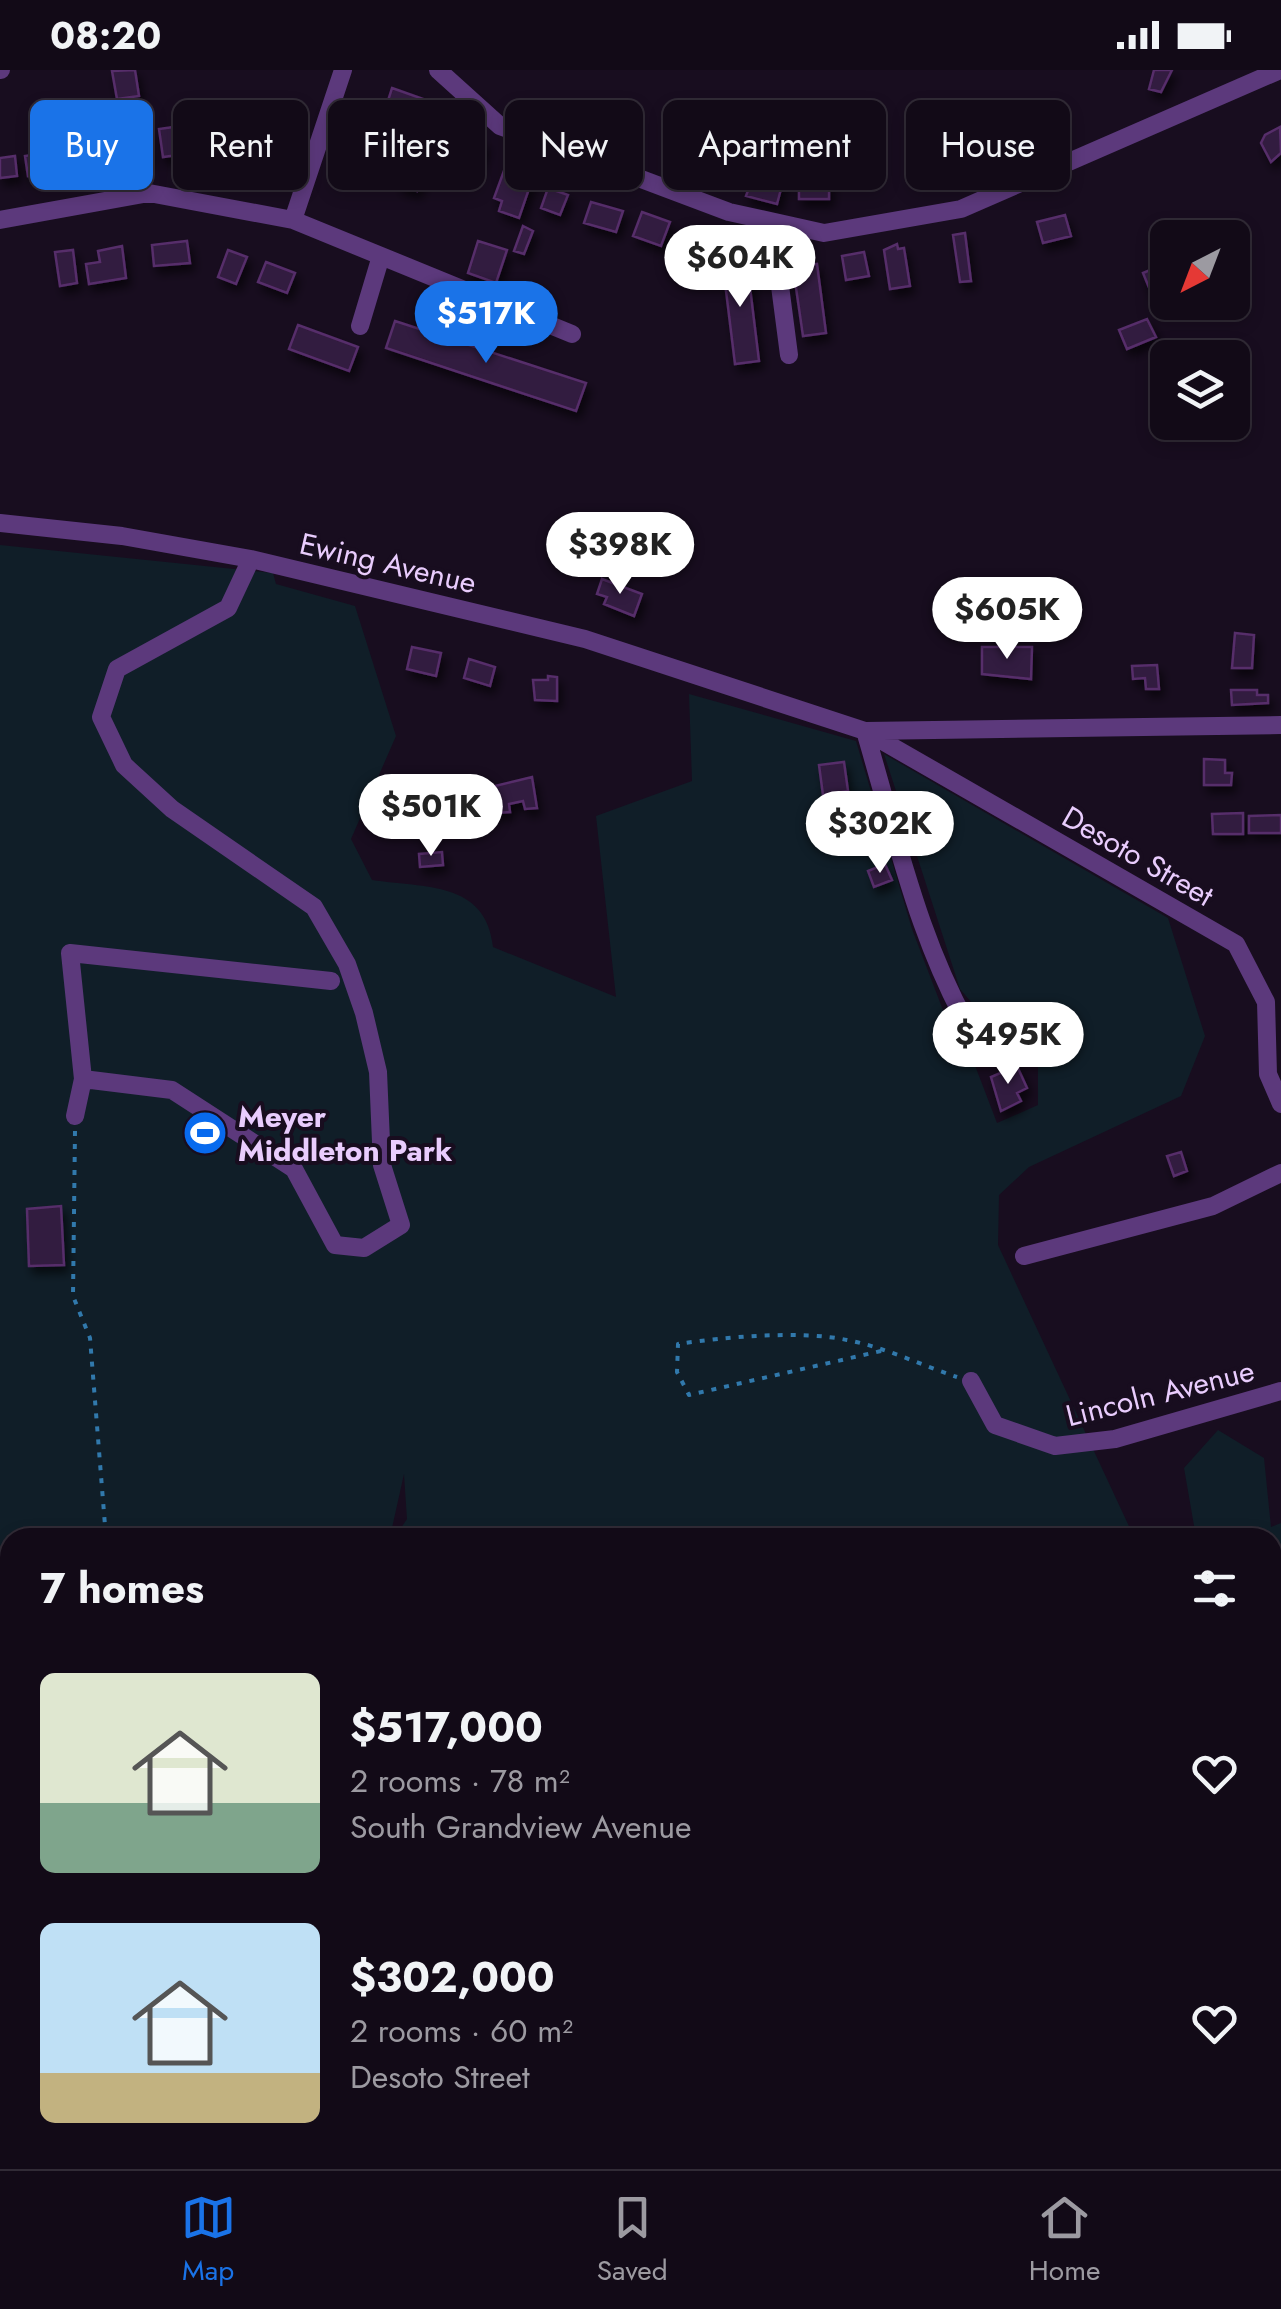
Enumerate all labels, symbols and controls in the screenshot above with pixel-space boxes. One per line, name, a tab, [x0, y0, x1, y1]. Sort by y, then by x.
text: 08:20	[50, 8, 161, 63]
chip: Buy	[30, 100, 153, 190]
chip: Rent	[173, 100, 308, 190]
chip: Filters	[328, 100, 485, 190]
chip: New	[505, 100, 643, 190]
chip: Apartment	[663, 100, 886, 190]
chip: House	[906, 100, 1070, 190]
north arrow	[1150, 220, 1250, 320]
map controls	[1150, 220, 1250, 440]
pin: $604K	[670, 225, 810, 310]
text: $604K	[686, 234, 794, 280]
pin: $517K	[416, 281, 556, 366]
text: $517K	[437, 290, 535, 336]
button: layers	[1150, 340, 1250, 440]
pin: $398K	[550, 512, 690, 597]
text: $398K	[568, 521, 672, 567]
street label: Ewing Avenue	[295, 522, 481, 604]
pin: $605K	[937, 577, 1077, 662]
text: $605K	[954, 586, 1060, 632]
pin: $501K	[361, 774, 501, 859]
text: $501K	[381, 783, 481, 829]
pin: $302K	[810, 791, 950, 876]
street label: Desoto Street	[1054, 795, 1222, 917]
text: $302K	[828, 800, 932, 846]
pin: $495K	[938, 1002, 1078, 1087]
text: $495K	[955, 1011, 1061, 1057]
place label: Meyer Middleton Park	[238, 1095, 453, 1172]
sports icon: Meyer Middleton Park	[182, 1110, 228, 1156]
street label: Lincoln Avenue	[1061, 1349, 1259, 1437]
text: 7 homes	[40, 1558, 204, 1619]
icon: filters	[1187, 1561, 1242, 1616]
text: $517,000	[350, 1697, 543, 1758]
icon: home	[120, 1713, 240, 1833]
icon: heart	[1187, 1746, 1242, 1801]
text: 2 rooms · 78 m²	[350, 1758, 570, 1804]
text: South Grandview Avenue	[350, 1804, 692, 1850]
text: $302,000	[350, 1947, 555, 2008]
icon: home	[120, 1963, 240, 2083]
icon: heart	[1187, 1996, 1242, 2051]
text: 2 rooms · 60 m²	[350, 2008, 573, 2054]
text: Desoto Street	[350, 2054, 530, 2100]
tab: Map	[181, 2190, 236, 2291]
tab: Saved	[597, 2190, 668, 2291]
tab: Home	[1029, 2190, 1100, 2291]

